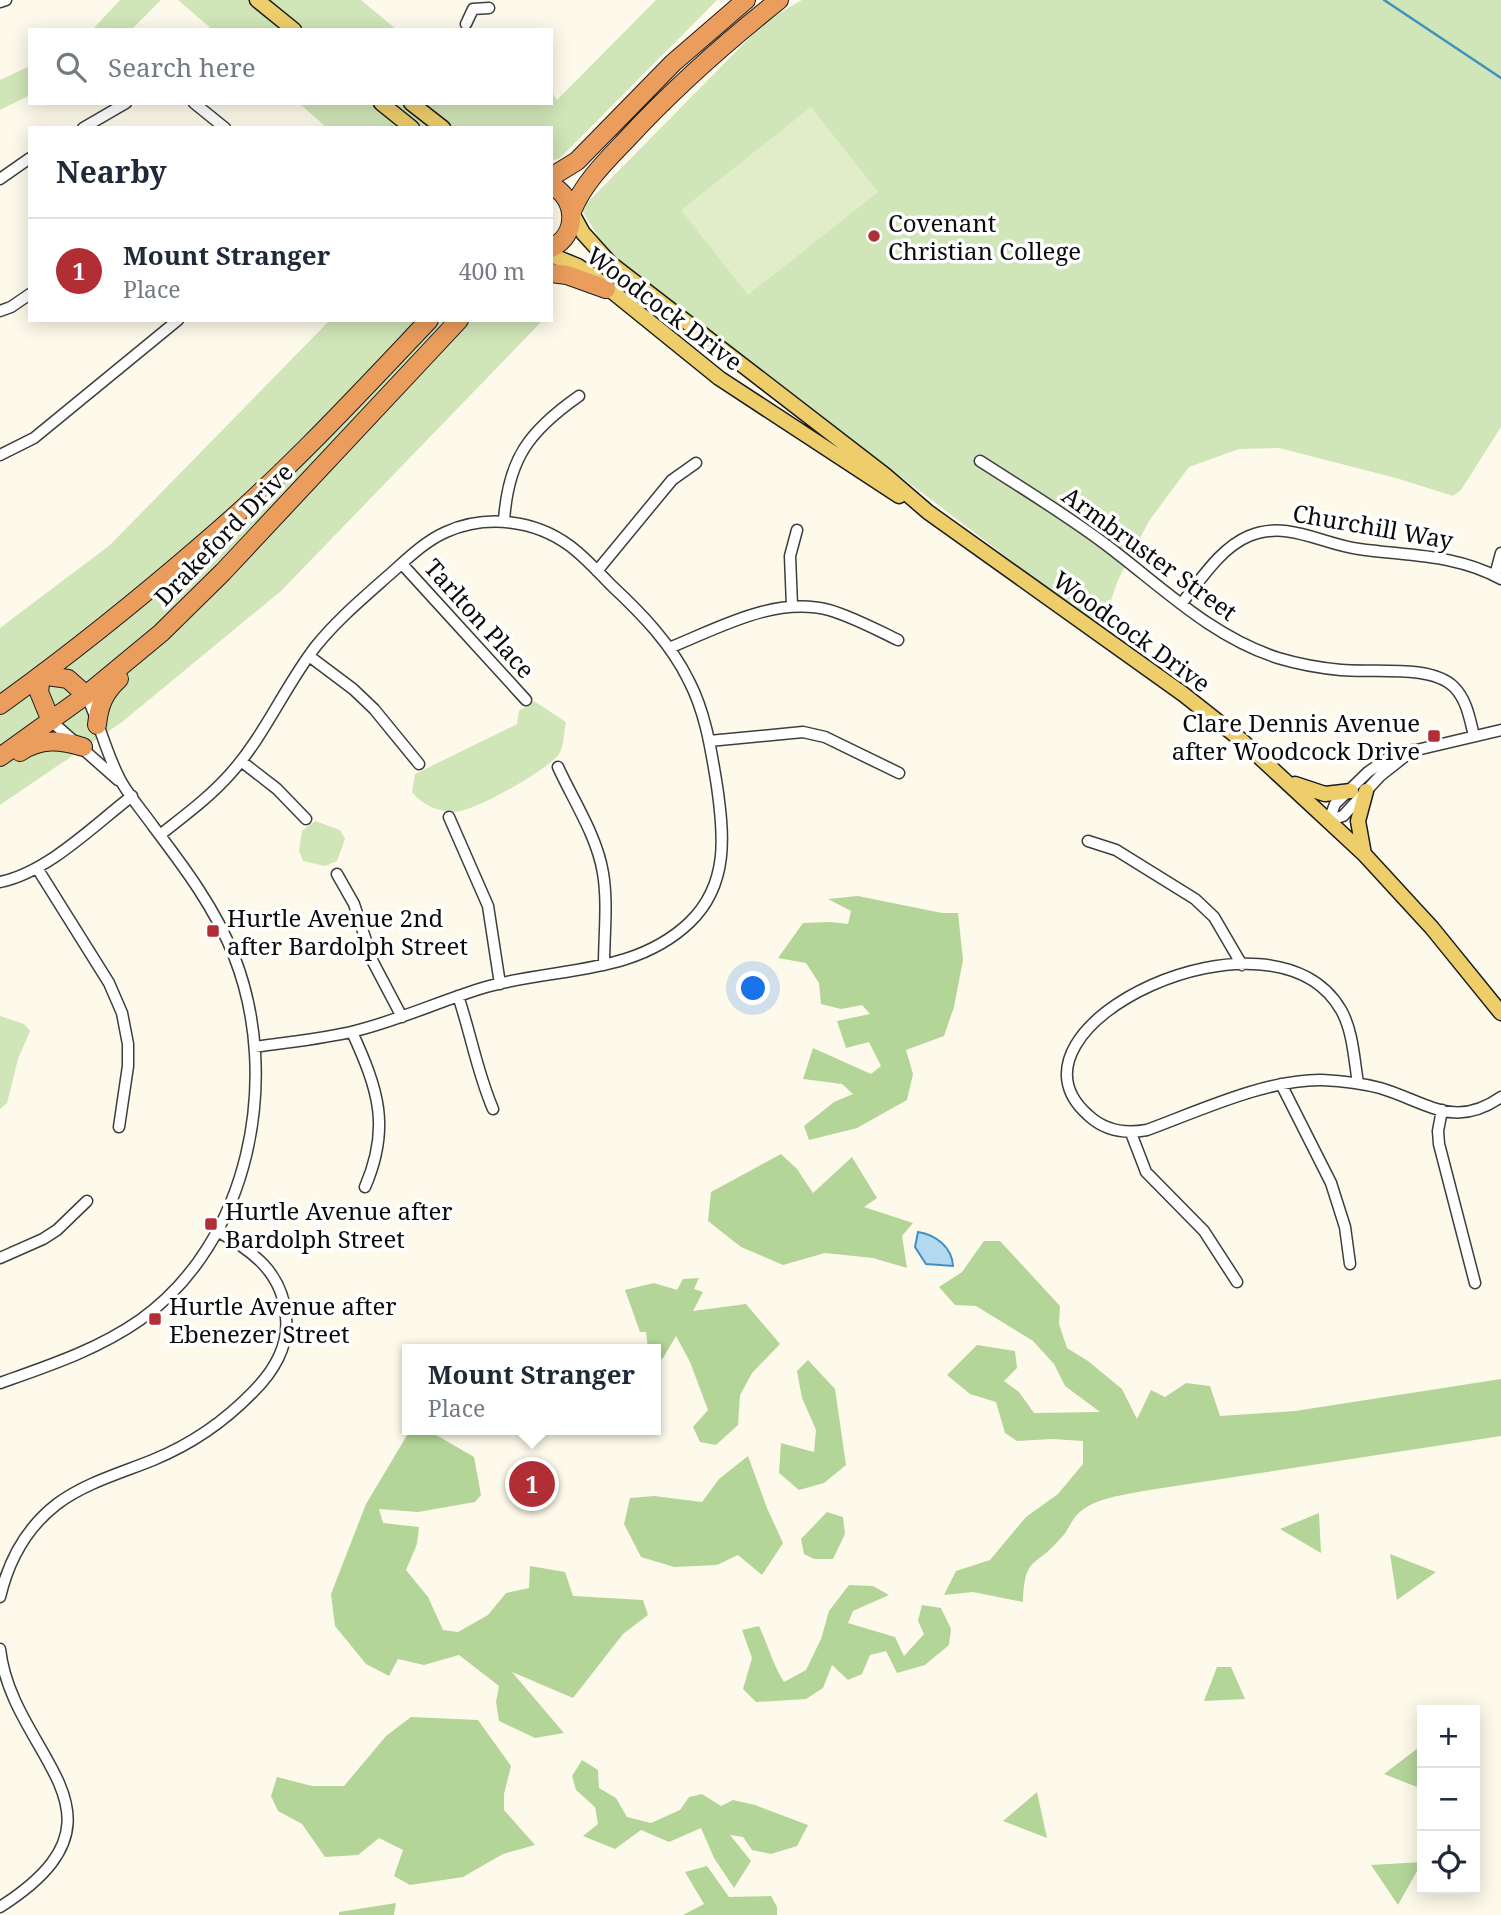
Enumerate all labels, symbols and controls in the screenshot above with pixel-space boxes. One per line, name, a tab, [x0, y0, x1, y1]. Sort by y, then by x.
search box	[28, 28, 553, 105]
icon: search	[52, 48, 90, 86]
text: Search here	[108, 49, 256, 85]
text: Nearby	[56, 151, 167, 192]
place label: Covenant Christian College	[888, 206, 1081, 267]
marker: Covenant Christian College	[866, 228, 882, 244]
text: Mount Stranger	[123, 237, 330, 273]
street label: Woodcock Drive	[580, 239, 750, 377]
text: 1	[73, 255, 86, 287]
text: 400 m	[459, 255, 525, 287]
text: Place	[123, 273, 181, 305]
street label: Drakeford Drive	[146, 456, 300, 612]
street label: Armbruster Street	[1056, 478, 1244, 628]
street label: Churchill Way	[1290, 496, 1456, 556]
street label: Tarlton Place	[417, 551, 543, 685]
street label: Woodcock Drive	[1047, 563, 1217, 699]
place label: Clare Dennis Avenue after Woodcock Drive	[1172, 706, 1420, 767]
marker: Clare Dennis Avenue after Woodcock Drive	[1426, 728, 1442, 744]
place label: Hurtle Avenue 2nd after Bardolph Street	[227, 901, 468, 962]
marker: Hurtle Avenue 2nd after Bardolph Street	[205, 923, 221, 939]
your location	[736, 971, 770, 1005]
place label: Hurtle Avenue after Bardolph Street	[225, 1194, 453, 1255]
marker: Hurtle Avenue after Bardolph Street	[203, 1216, 219, 1232]
place label: Hurtle Avenue after Ebenezer Street	[169, 1289, 397, 1350]
marker: Hurtle Avenue after Ebenezer Street	[147, 1311, 163, 1327]
popup	[402, 1344, 661, 1435]
text: Mount Stranger	[428, 1356, 635, 1392]
text: Place	[428, 1392, 485, 1424]
pin: 1	[509, 1458, 555, 1510]
map controls	[1417, 1705, 1480, 1894]
button: +	[1417, 1705, 1480, 1768]
button: −	[1417, 1768, 1480, 1831]
button: locate	[1417, 1831, 1480, 1894]

